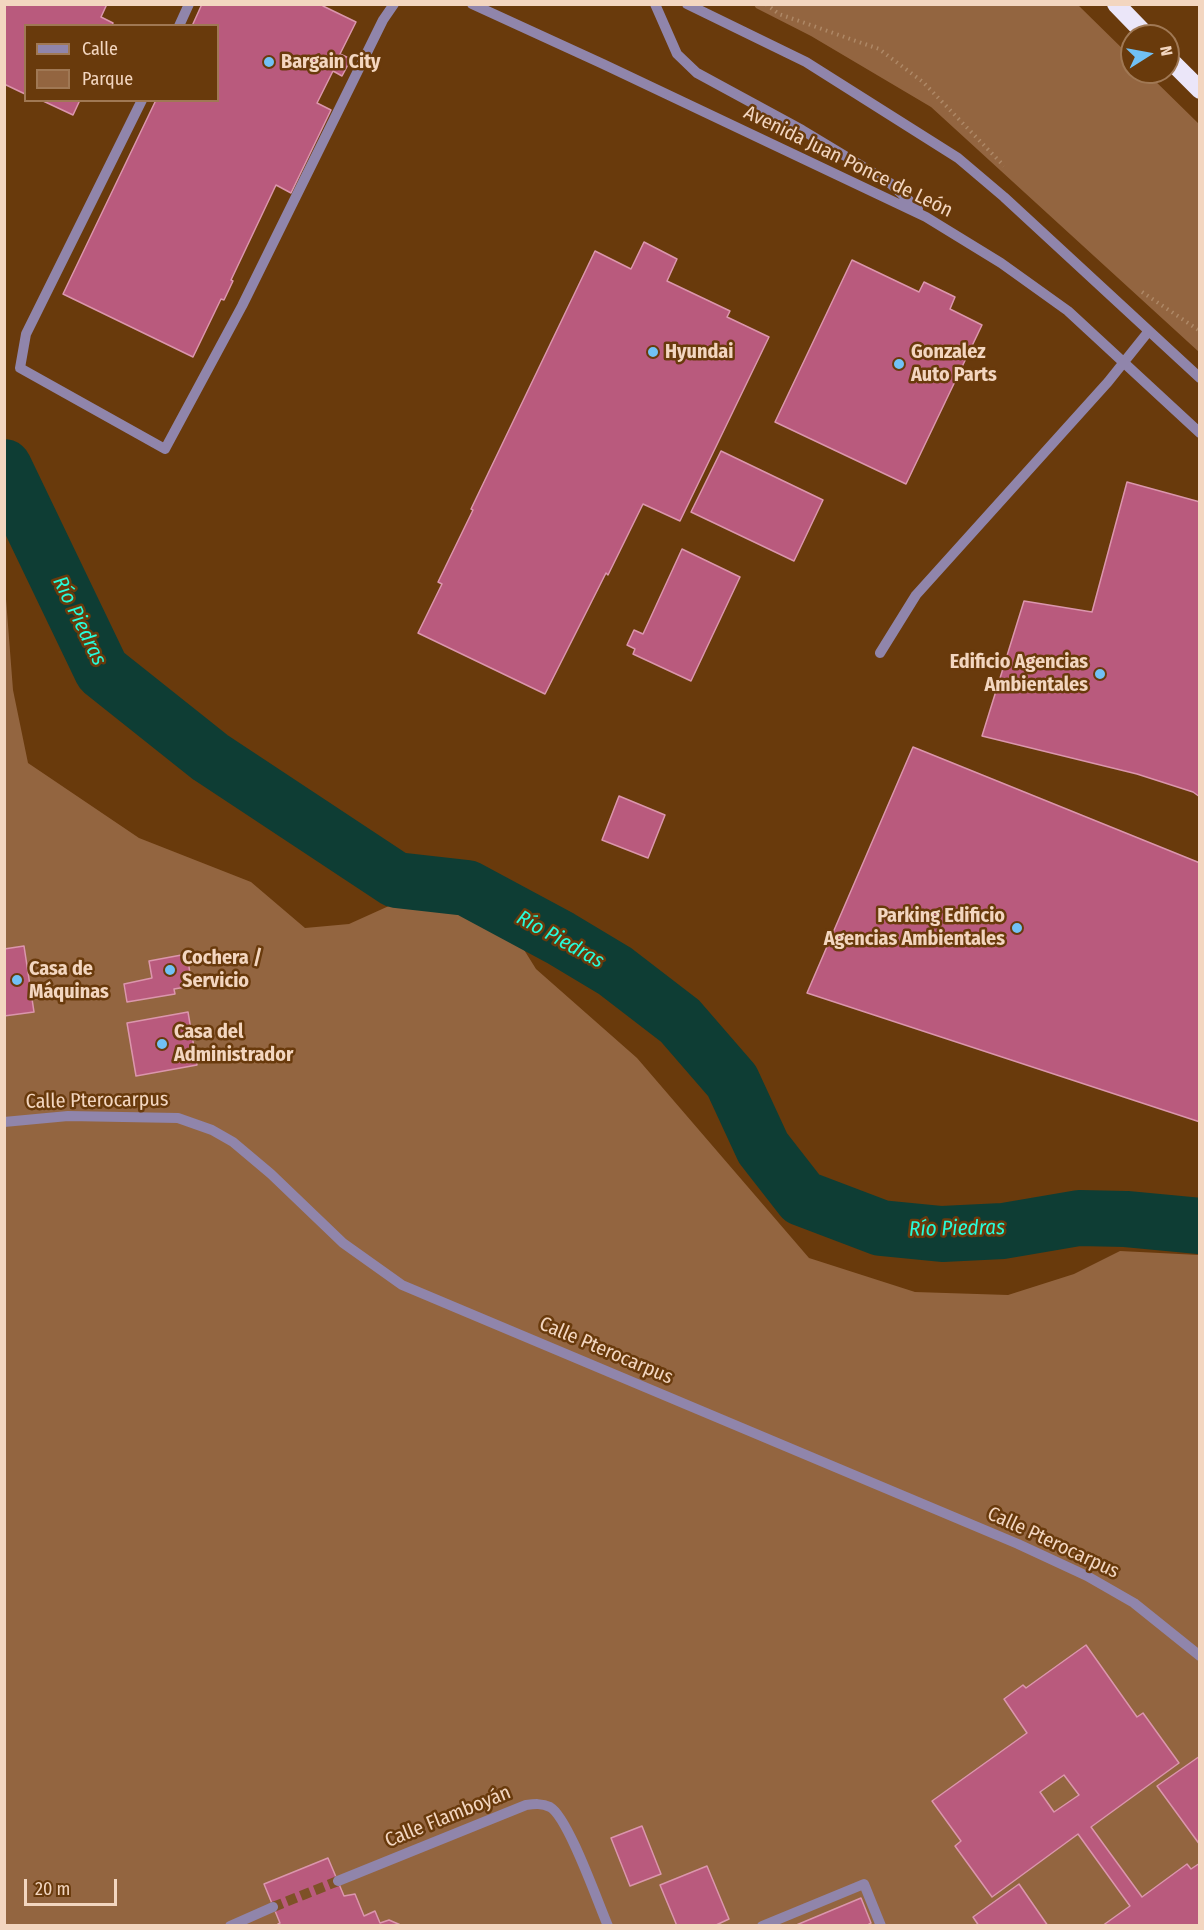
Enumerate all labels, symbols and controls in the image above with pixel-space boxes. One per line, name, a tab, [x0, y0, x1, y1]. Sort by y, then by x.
legend	[24, 24, 219, 102]
north arrow	[1120, 24, 1180, 84]
text: Calle	[82, 38, 118, 60]
text: N	[1156, 44, 1176, 57]
place label: Bargain City	[281, 50, 381, 74]
marker: Bargain City	[262, 55, 276, 69]
text: Parque	[82, 68, 133, 90]
street label: Avenida Juan Ponce de León	[740, 101, 956, 223]
place label: Hyundai	[665, 340, 733, 364]
place label: Gonzalez Auto Parts	[911, 340, 997, 387]
marker: Hyundai	[646, 345, 660, 359]
marker: Gonzalez Auto Parts	[892, 357, 906, 371]
water label: Río Piedras	[47, 572, 111, 670]
place label: Edificio Agencias Ambientales	[950, 650, 1088, 697]
marker: Edificio Agencias Ambientales	[1093, 667, 1107, 681]
place label: Parking Edificio Agencias Ambientales	[824, 904, 1005, 951]
water label: Río Piedras	[512, 906, 608, 974]
marker: Parking Edificio Agencias Ambientales	[1010, 921, 1024, 935]
place label: Cochera / Servicio	[182, 946, 262, 993]
place label: Casa de Máquinas	[29, 957, 109, 1004]
marker: Cochera / Servicio	[163, 963, 177, 977]
marker: Casa de Máquinas	[10, 973, 24, 987]
place label: Casa del Administrador	[174, 1020, 293, 1067]
marker: Casa del Administrador	[155, 1037, 169, 1051]
street label: Calle Pterocarpus	[25, 1088, 169, 1114]
water label: Río Piedras	[909, 1216, 1005, 1242]
street label: Calle Pterocarpus	[536, 1312, 676, 1390]
street label: Calle Pterocarpus	[983, 1502, 1123, 1584]
street label: Calle Flamboyán	[382, 1781, 514, 1853]
scale bar	[27, 1867, 120, 1905]
text: 20 m	[35, 1878, 70, 1900]

